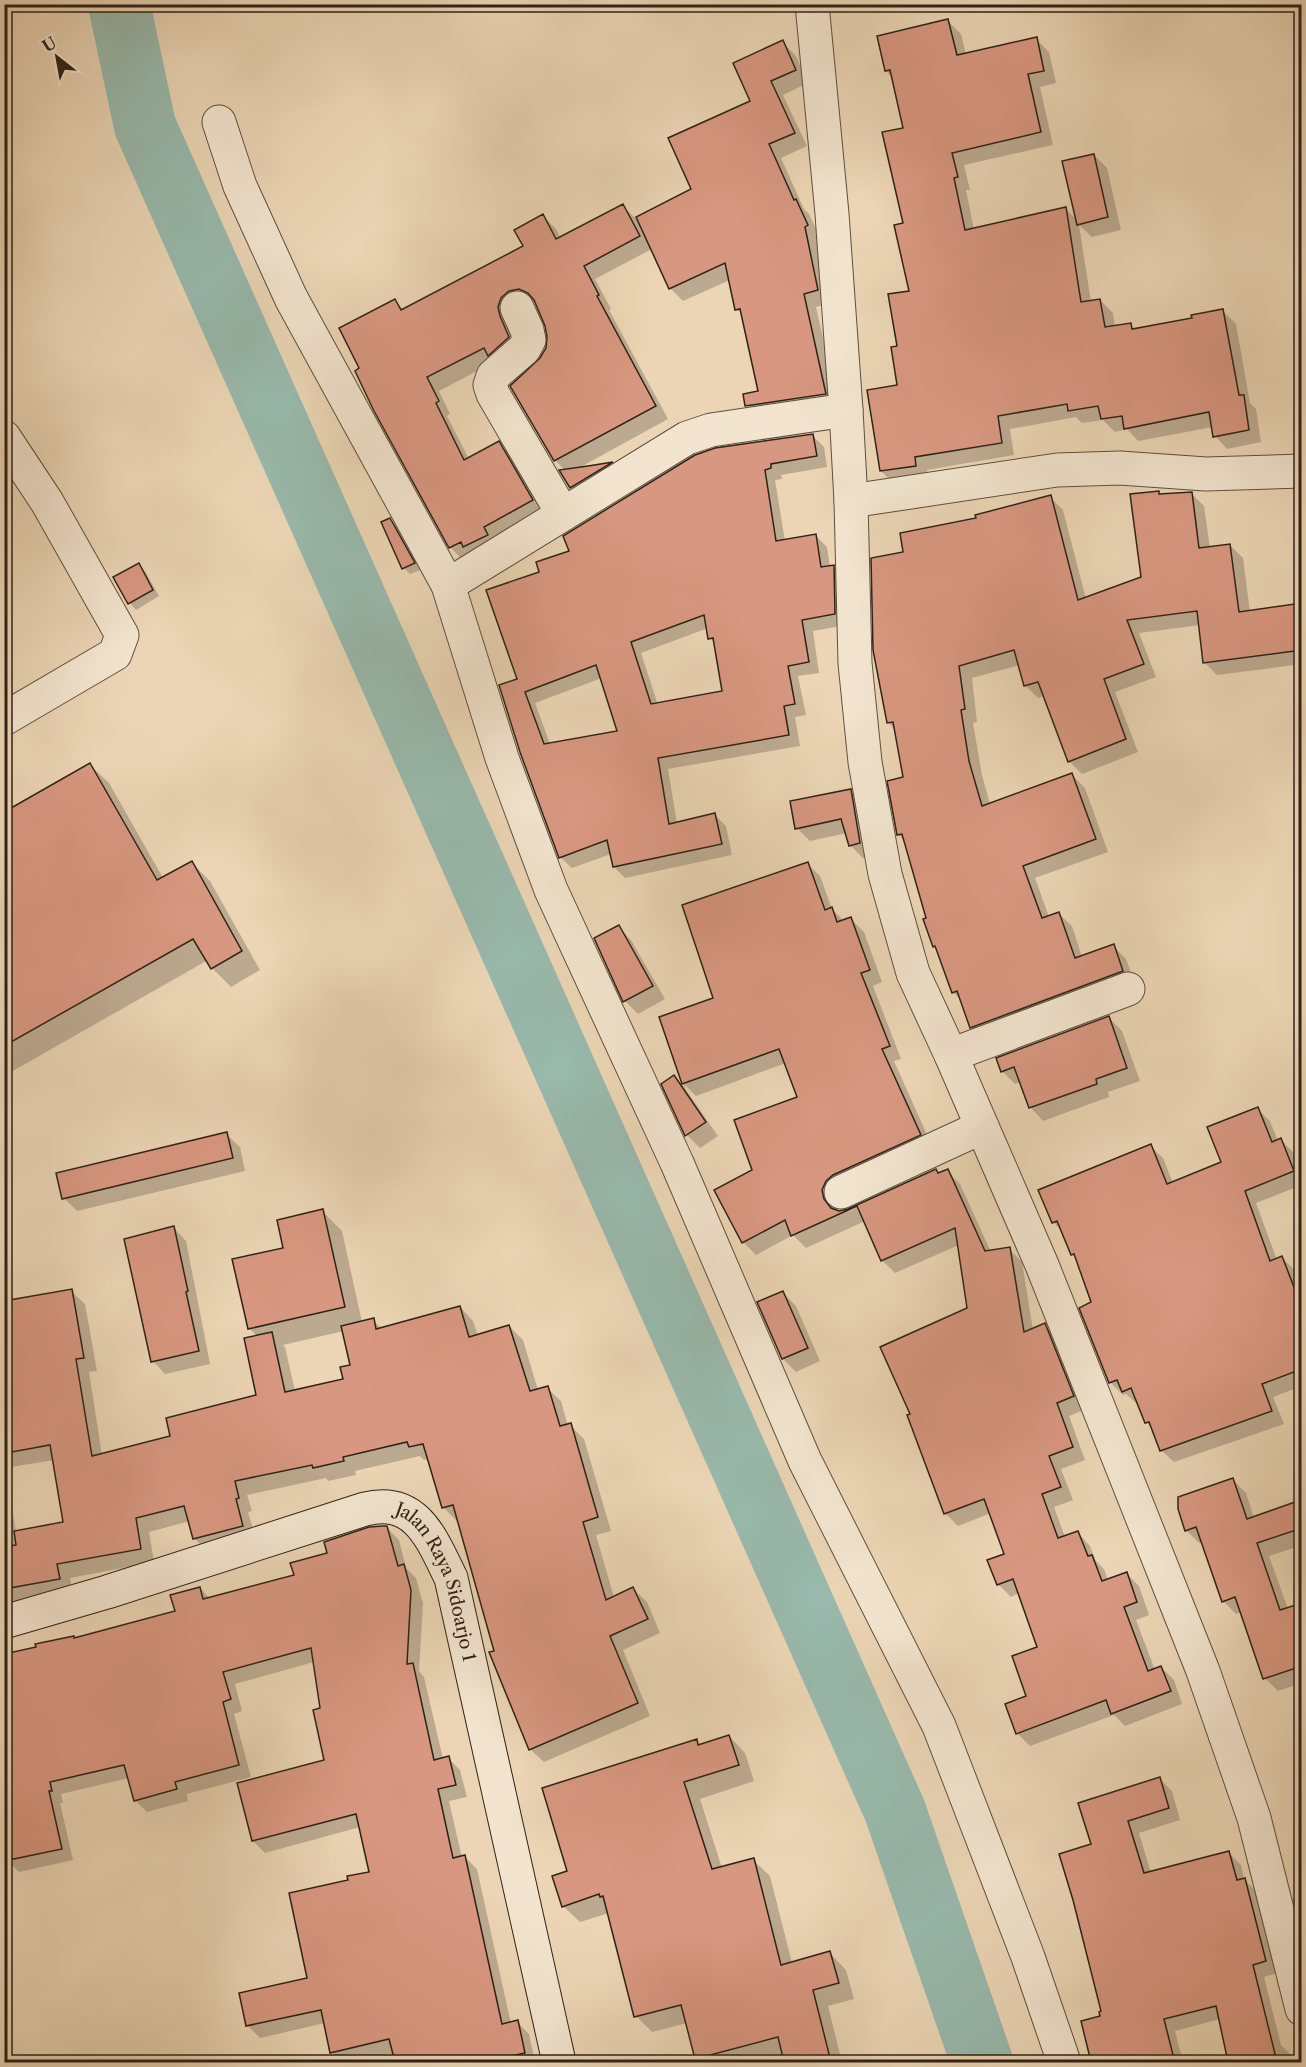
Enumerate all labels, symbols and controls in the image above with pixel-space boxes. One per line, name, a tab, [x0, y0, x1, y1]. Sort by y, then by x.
north arrow	[27, 27, 87, 87]
text: U	[39, 32, 60, 56]
street label: Jalan Raya Sidoarjo 1	[390, 1497, 480, 1664]

